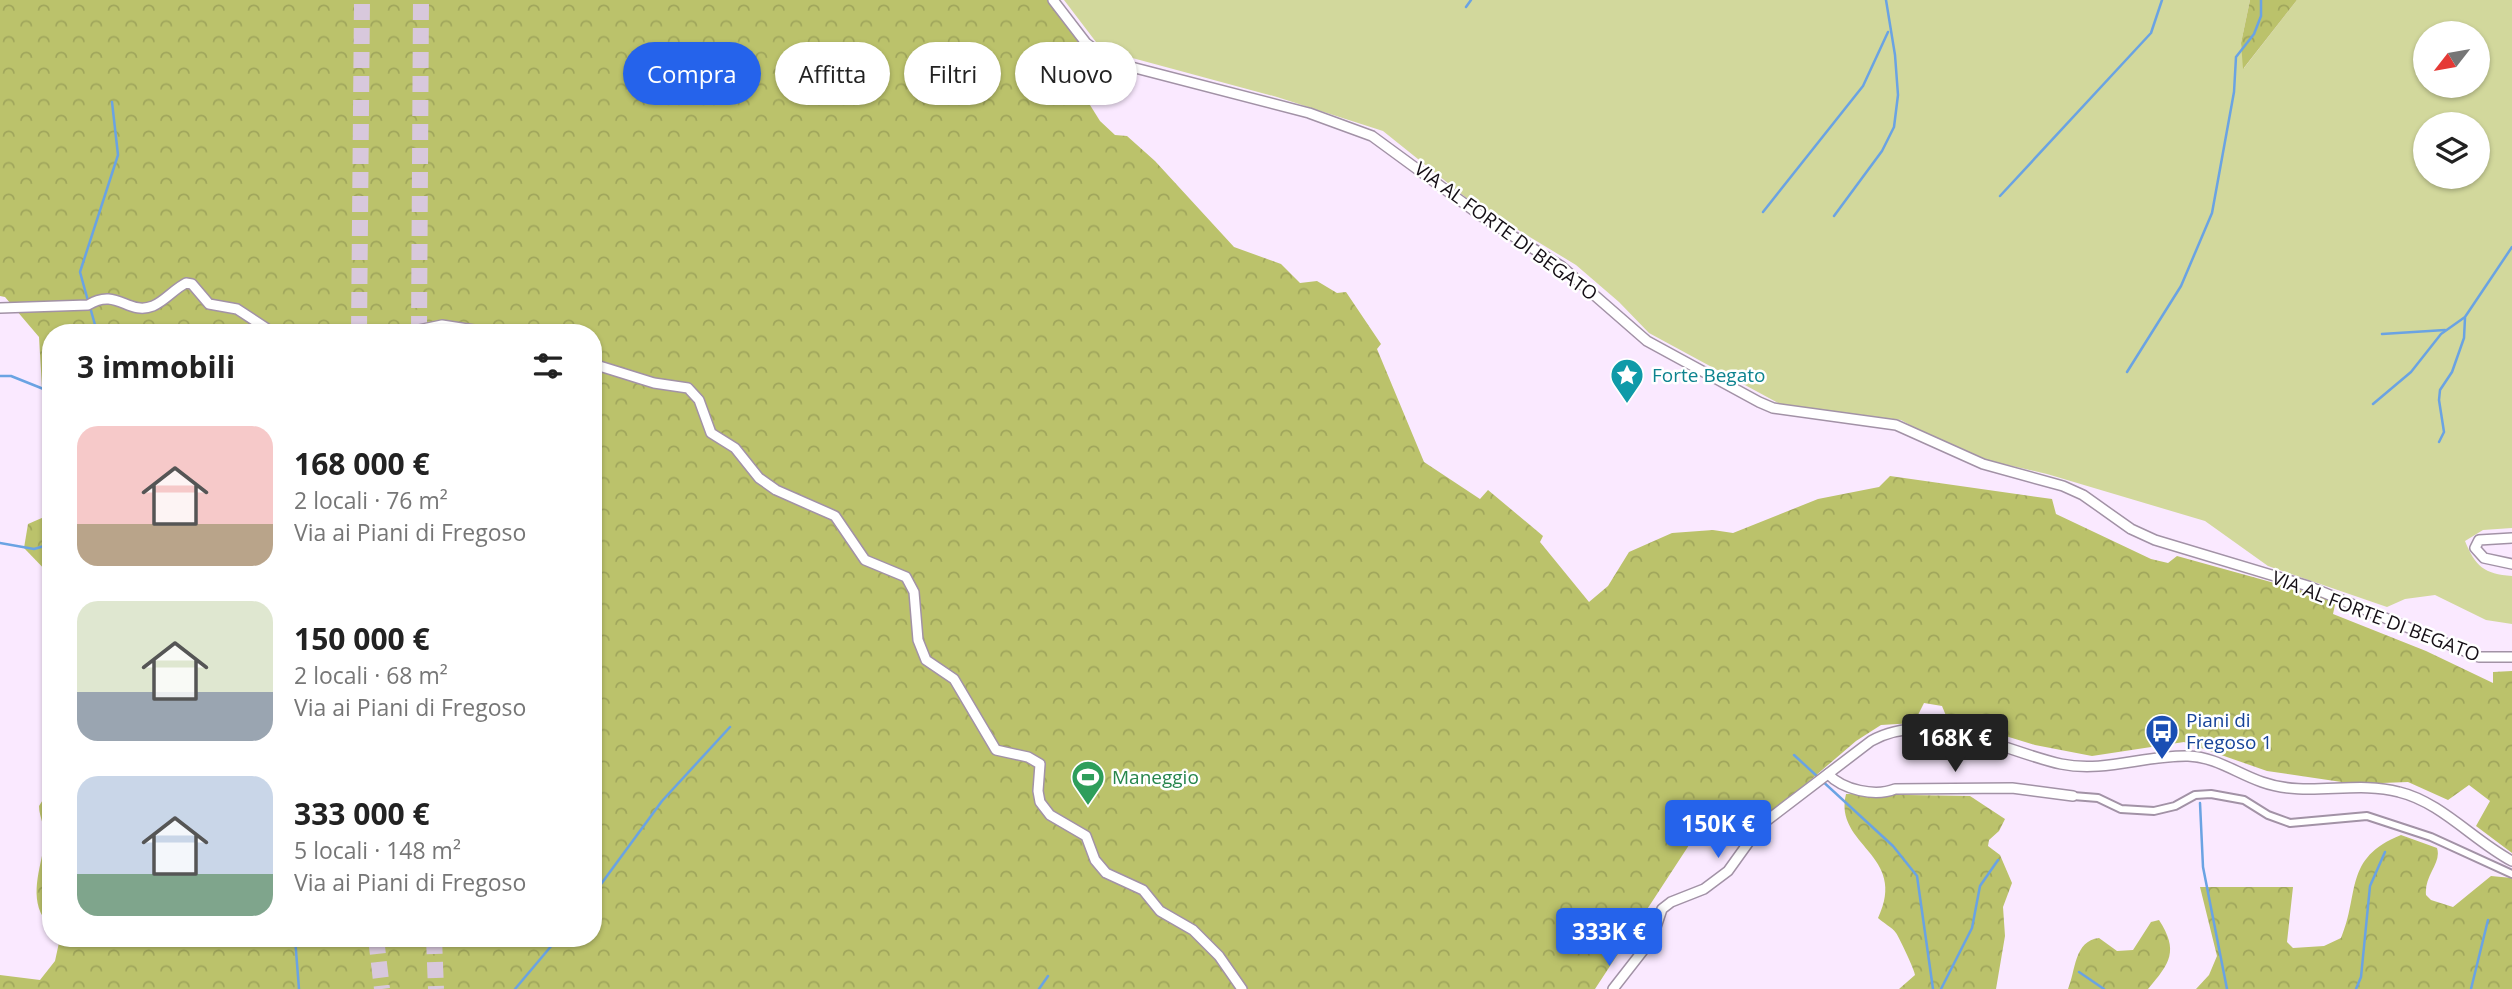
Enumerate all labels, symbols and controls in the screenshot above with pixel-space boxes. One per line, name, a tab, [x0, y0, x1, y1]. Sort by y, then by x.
north arrow	[2413, 21, 2490, 98]
map controls	[2413, 21, 2490, 189]
chip: Compra	[623, 42, 761, 105]
chip: Affitta	[775, 42, 890, 105]
chip: Filtri	[904, 42, 1001, 105]
chip: Nuovo	[1015, 42, 1137, 105]
button: layers	[2413, 112, 2490, 189]
street label: VIA AL FORTE DI BEGATO	[1409, 156, 1603, 306]
text: 3 immobili	[77, 346, 235, 387]
icon: filters	[529, 347, 567, 385]
place icon: Forte Begato	[1608, 356, 1646, 405]
place label: Forte Begato	[1652, 362, 1765, 388]
text: 168 000 €	[294, 443, 430, 484]
icon: home	[133, 454, 217, 538]
text: 2 locali · 76 m²	[294, 484, 448, 516]
text: Via ai Piani di Fregoso	[294, 516, 526, 548]
street label: VIA AL FORTE DI BEGATO	[2268, 564, 2484, 668]
text: 150 000 €	[294, 618, 430, 659]
icon: home	[133, 629, 217, 713]
text: 2 locali · 68 m²	[294, 659, 448, 691]
text: Via ai Piani di Fregoso	[294, 691, 526, 723]
place label: Piani di Fregoso 1	[2186, 707, 2272, 755]
bus stop icon: Piani di Fregoso 1	[2143, 712, 2181, 761]
pin: 168K €	[1898, 714, 2012, 774]
text: 168K €	[1918, 721, 1992, 753]
sports icon: Maneggio	[1069, 758, 1107, 807]
place label: Maneggio	[1112, 764, 1199, 790]
text: 333 000 €	[294, 793, 430, 834]
pin: 150K €	[1661, 800, 1775, 860]
icon: home	[133, 804, 217, 888]
text: 150K €	[1681, 807, 1755, 839]
text: 5 locali · 148 m²	[294, 834, 461, 866]
text: Via ai Piani di Fregoso	[294, 866, 526, 898]
pin: 333K €	[1552, 908, 1666, 968]
text: 333K €	[1572, 915, 1646, 947]

